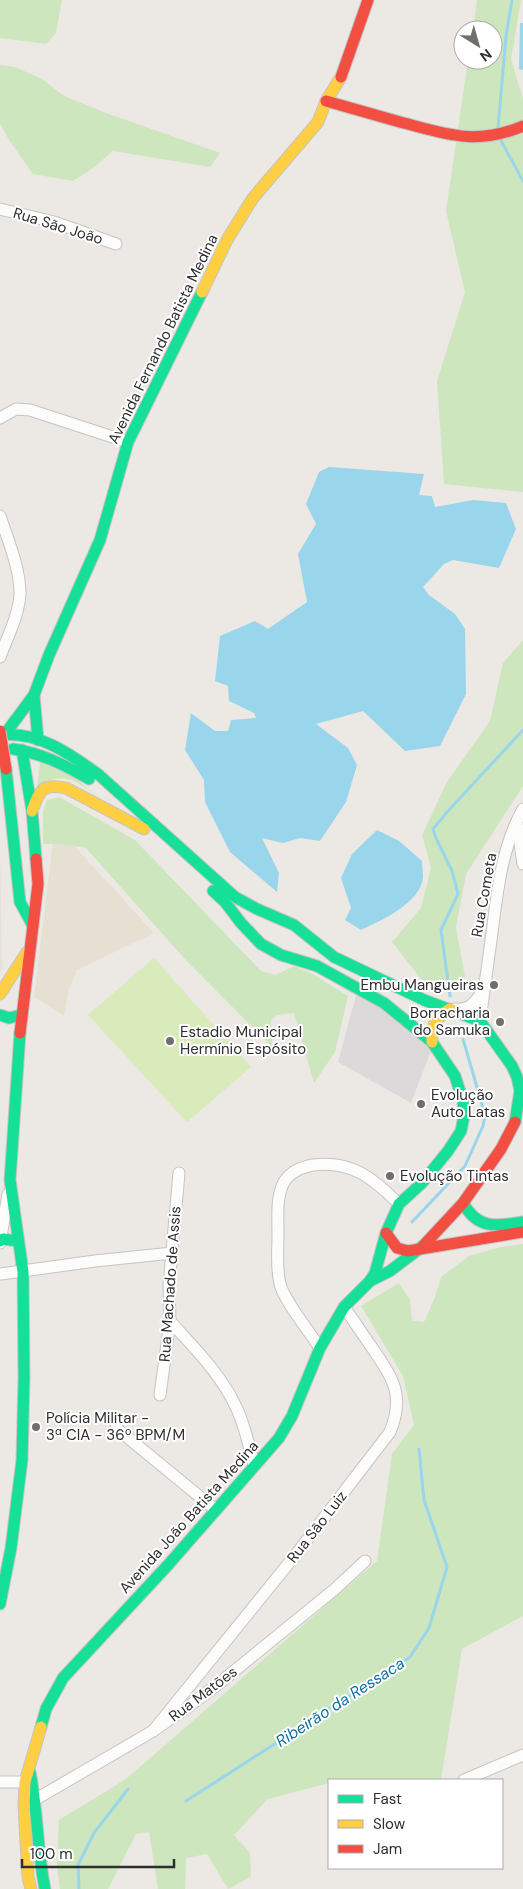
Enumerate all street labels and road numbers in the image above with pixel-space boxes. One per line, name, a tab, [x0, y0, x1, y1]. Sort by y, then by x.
street label: Rua São João	[11, 203, 105, 249]
street label: Avenida Fernando Batista Medina	[103, 231, 223, 447]
street label: Rua Cometa	[467, 851, 501, 939]
street label: Rua Machado de Assis	[155, 1205, 185, 1363]
street label: Avenida João Batista Medina	[115, 1436, 263, 1598]
street label: Rua São Luiz	[283, 1487, 352, 1567]
street label: Rua Matões	[165, 1662, 241, 1726]

